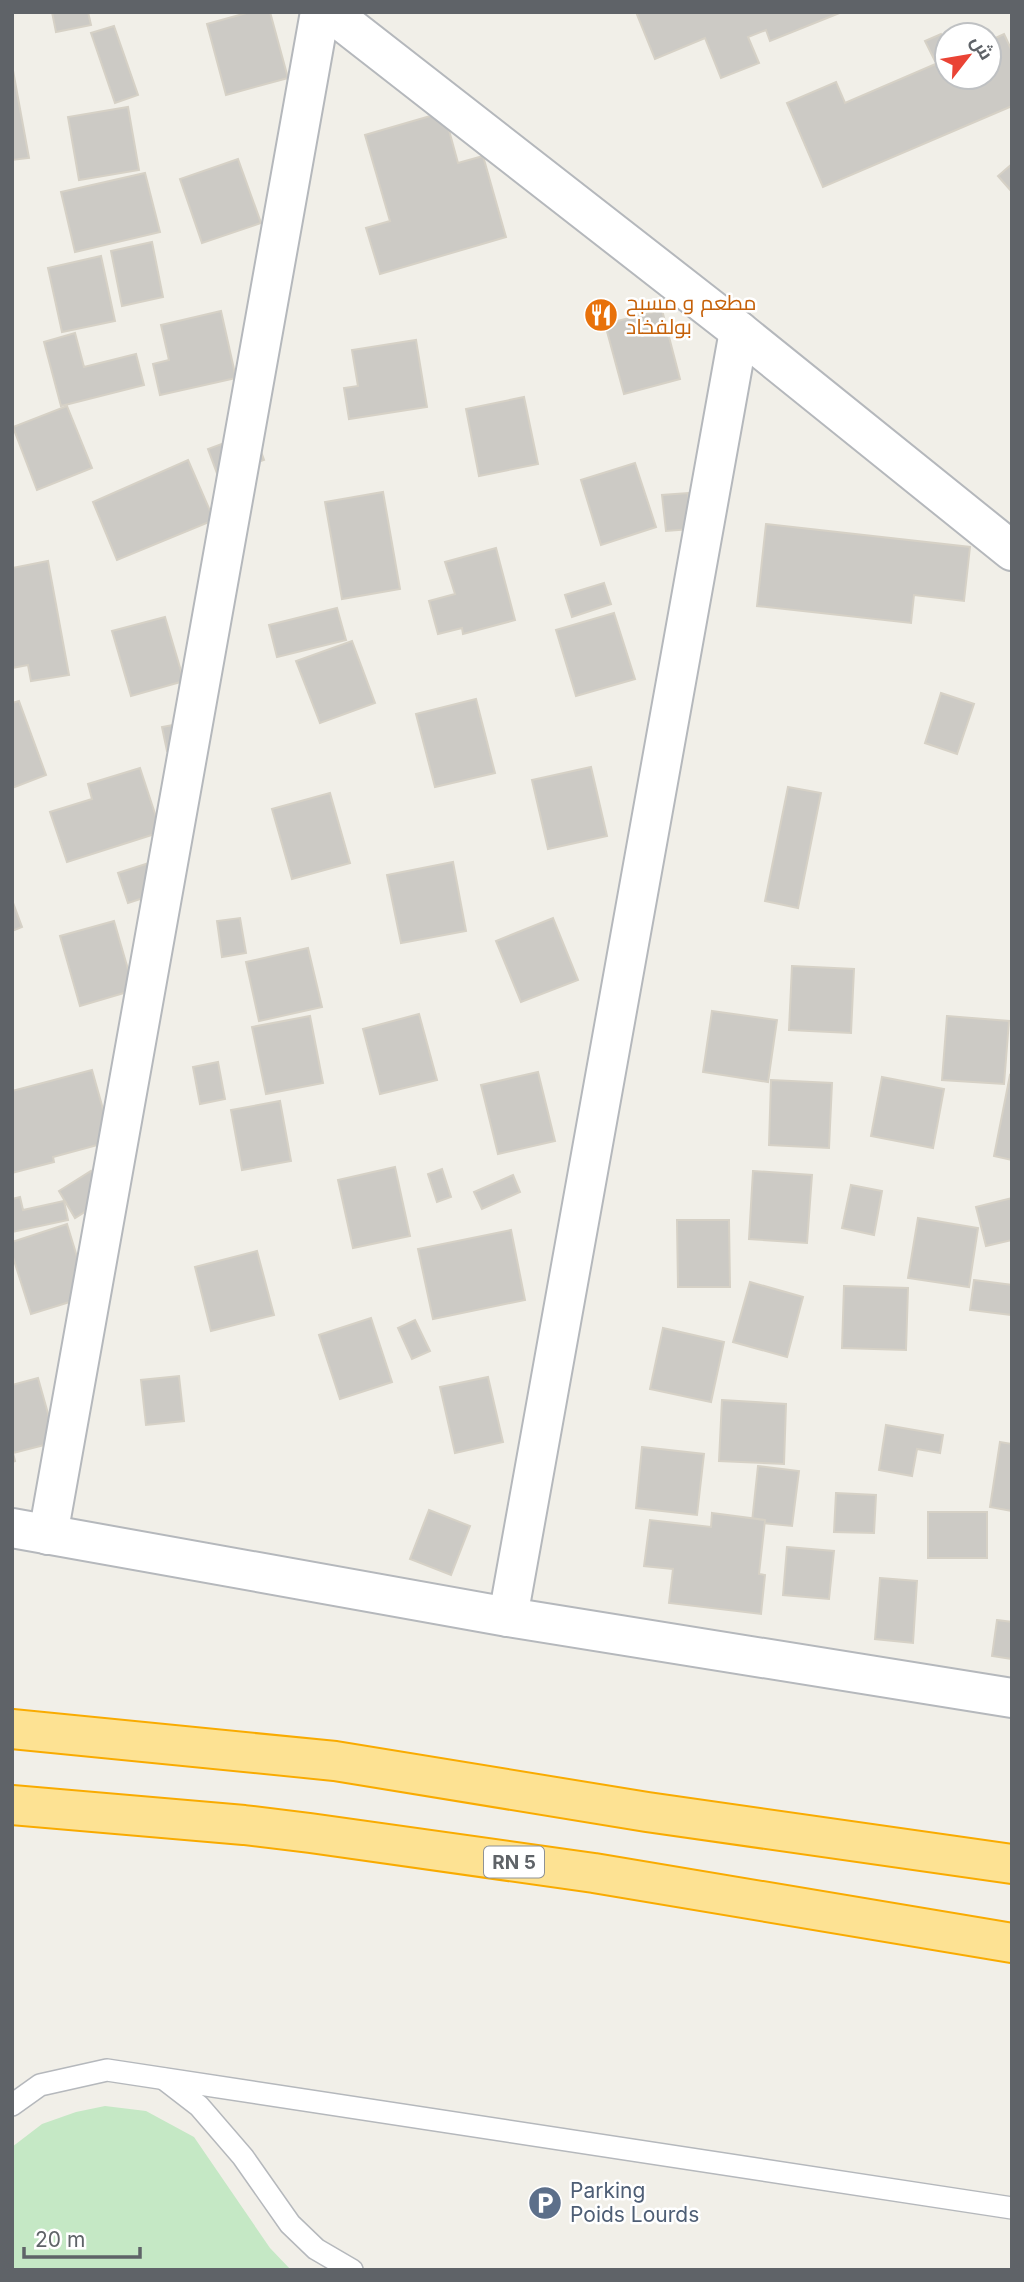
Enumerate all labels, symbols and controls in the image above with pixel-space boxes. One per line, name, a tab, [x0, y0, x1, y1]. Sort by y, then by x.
north arrow	[933, 21, 1003, 91]
text: ش	[966, 31, 998, 64]
place label: مطعم و مسبح بولفخاد	[626, 290, 757, 339]
restaurant icon: مطعم و مسبح بولفخاد	[582, 296, 620, 334]
road number: RN 5	[484, 1846, 544, 1878]
place label: Parking Poids Lourds	[570, 2178, 699, 2227]
parking icon: Parking Poids Lourds	[526, 2184, 564, 2222]
scale bar	[24, 2216, 140, 2260]
text: 20 m	[35, 2227, 85, 2252]

